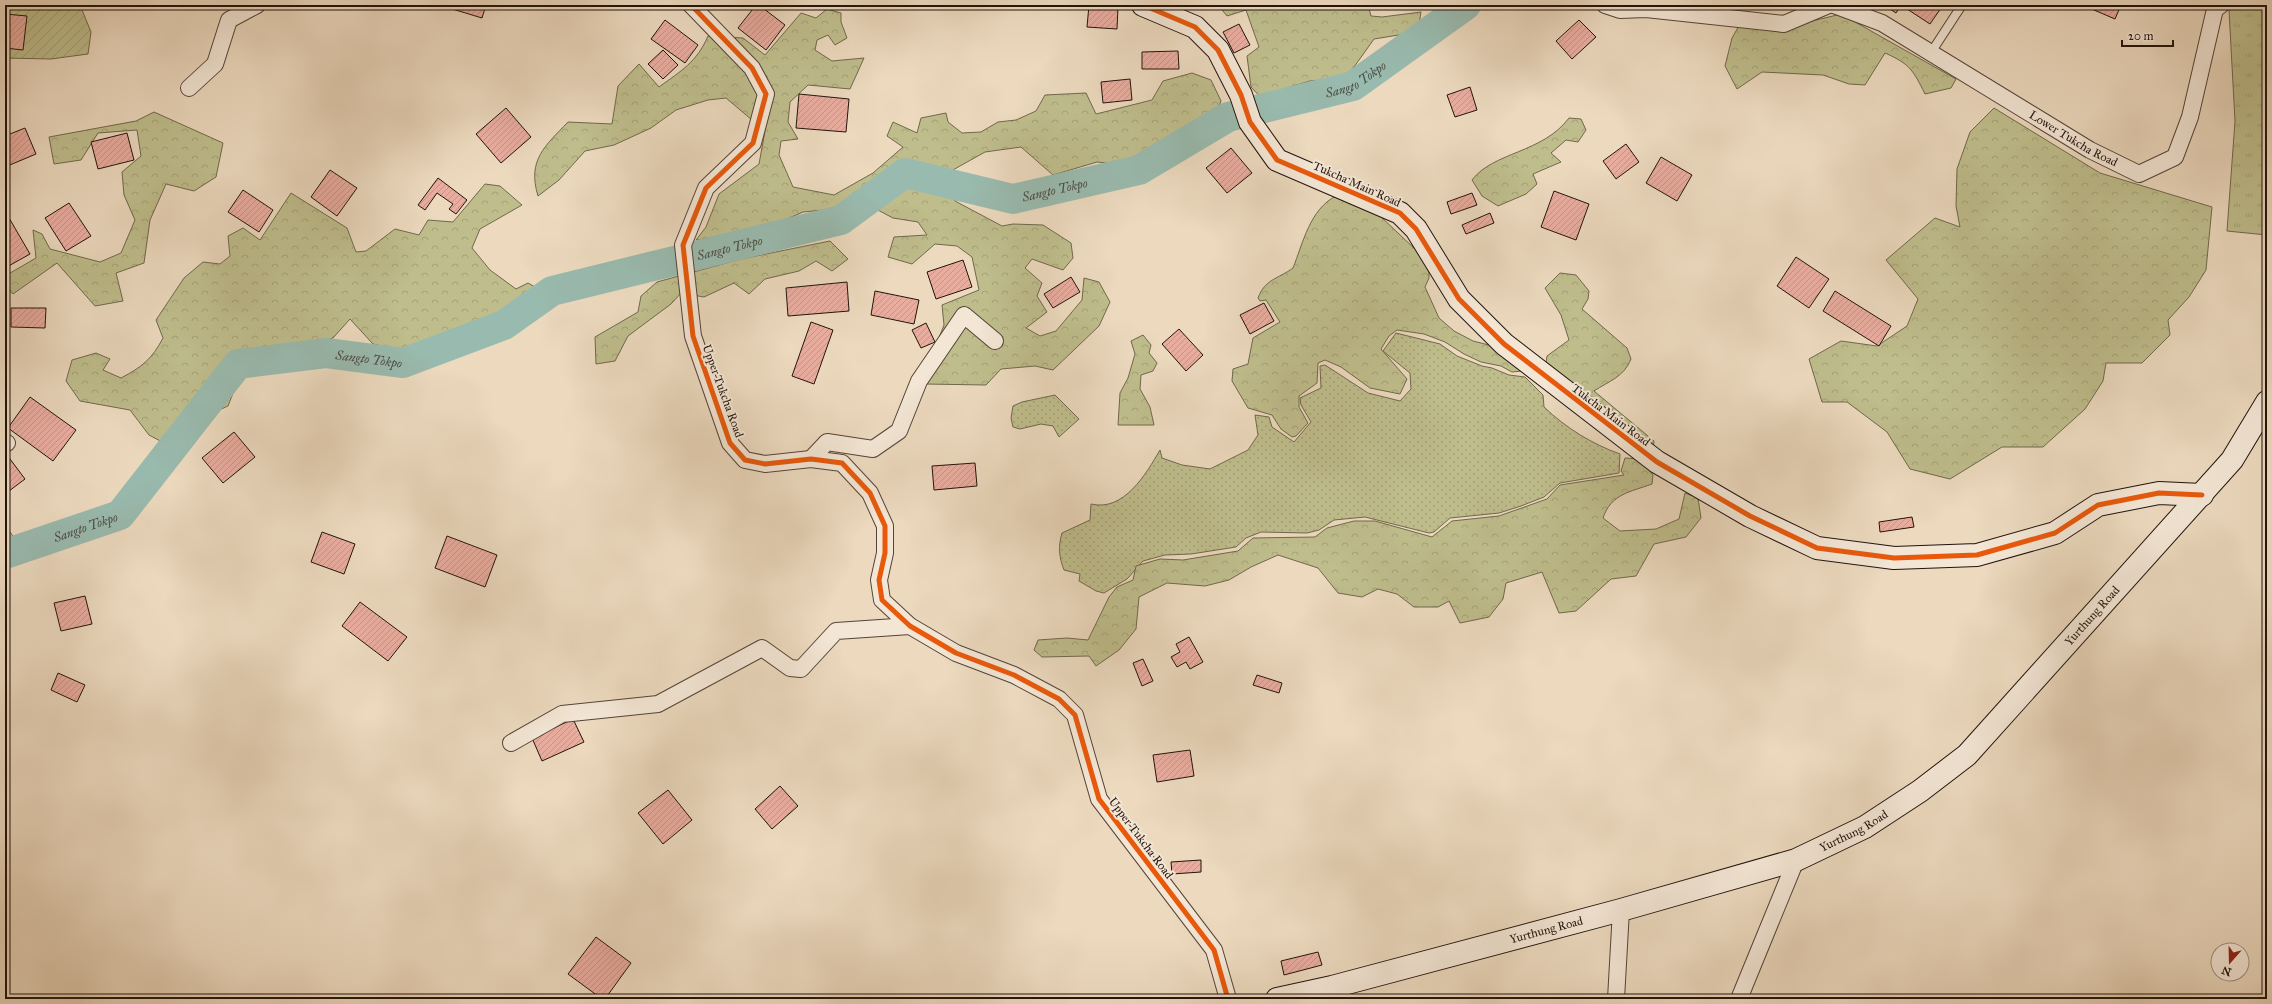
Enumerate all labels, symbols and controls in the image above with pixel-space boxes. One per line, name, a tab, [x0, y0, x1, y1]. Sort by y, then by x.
scale bar	[2122, 22, 2173, 48]
text: 20 m	[2128, 29, 2154, 43]
water label: Sangto Tokpo	[1323, 58, 1390, 102]
street label: Lower Tukcha Road	[2027, 108, 2120, 169]
street label: Tukcha Main Road	[1311, 158, 1403, 210]
water label: Sangto Tokpo	[1020, 175, 1089, 206]
water label: Sangto Tokpo	[695, 233, 764, 264]
street label: Upper Tukcha Road	[700, 342, 746, 440]
water label: Sangto Tokpo	[334, 347, 403, 372]
street label: Tukcha Main Road	[1569, 381, 1653, 449]
water label: Sangto Tokpo	[51, 509, 120, 546]
street label: Yurthung Road	[2062, 583, 2122, 648]
street label: Upper Tukcha Road	[1106, 795, 1176, 881]
street label: Yurthung Road	[1817, 807, 1890, 855]
street label: Yurthung Road	[1508, 913, 1584, 946]
north arrow	[2210, 942, 2250, 982]
text: N	[2220, 963, 2233, 979]

